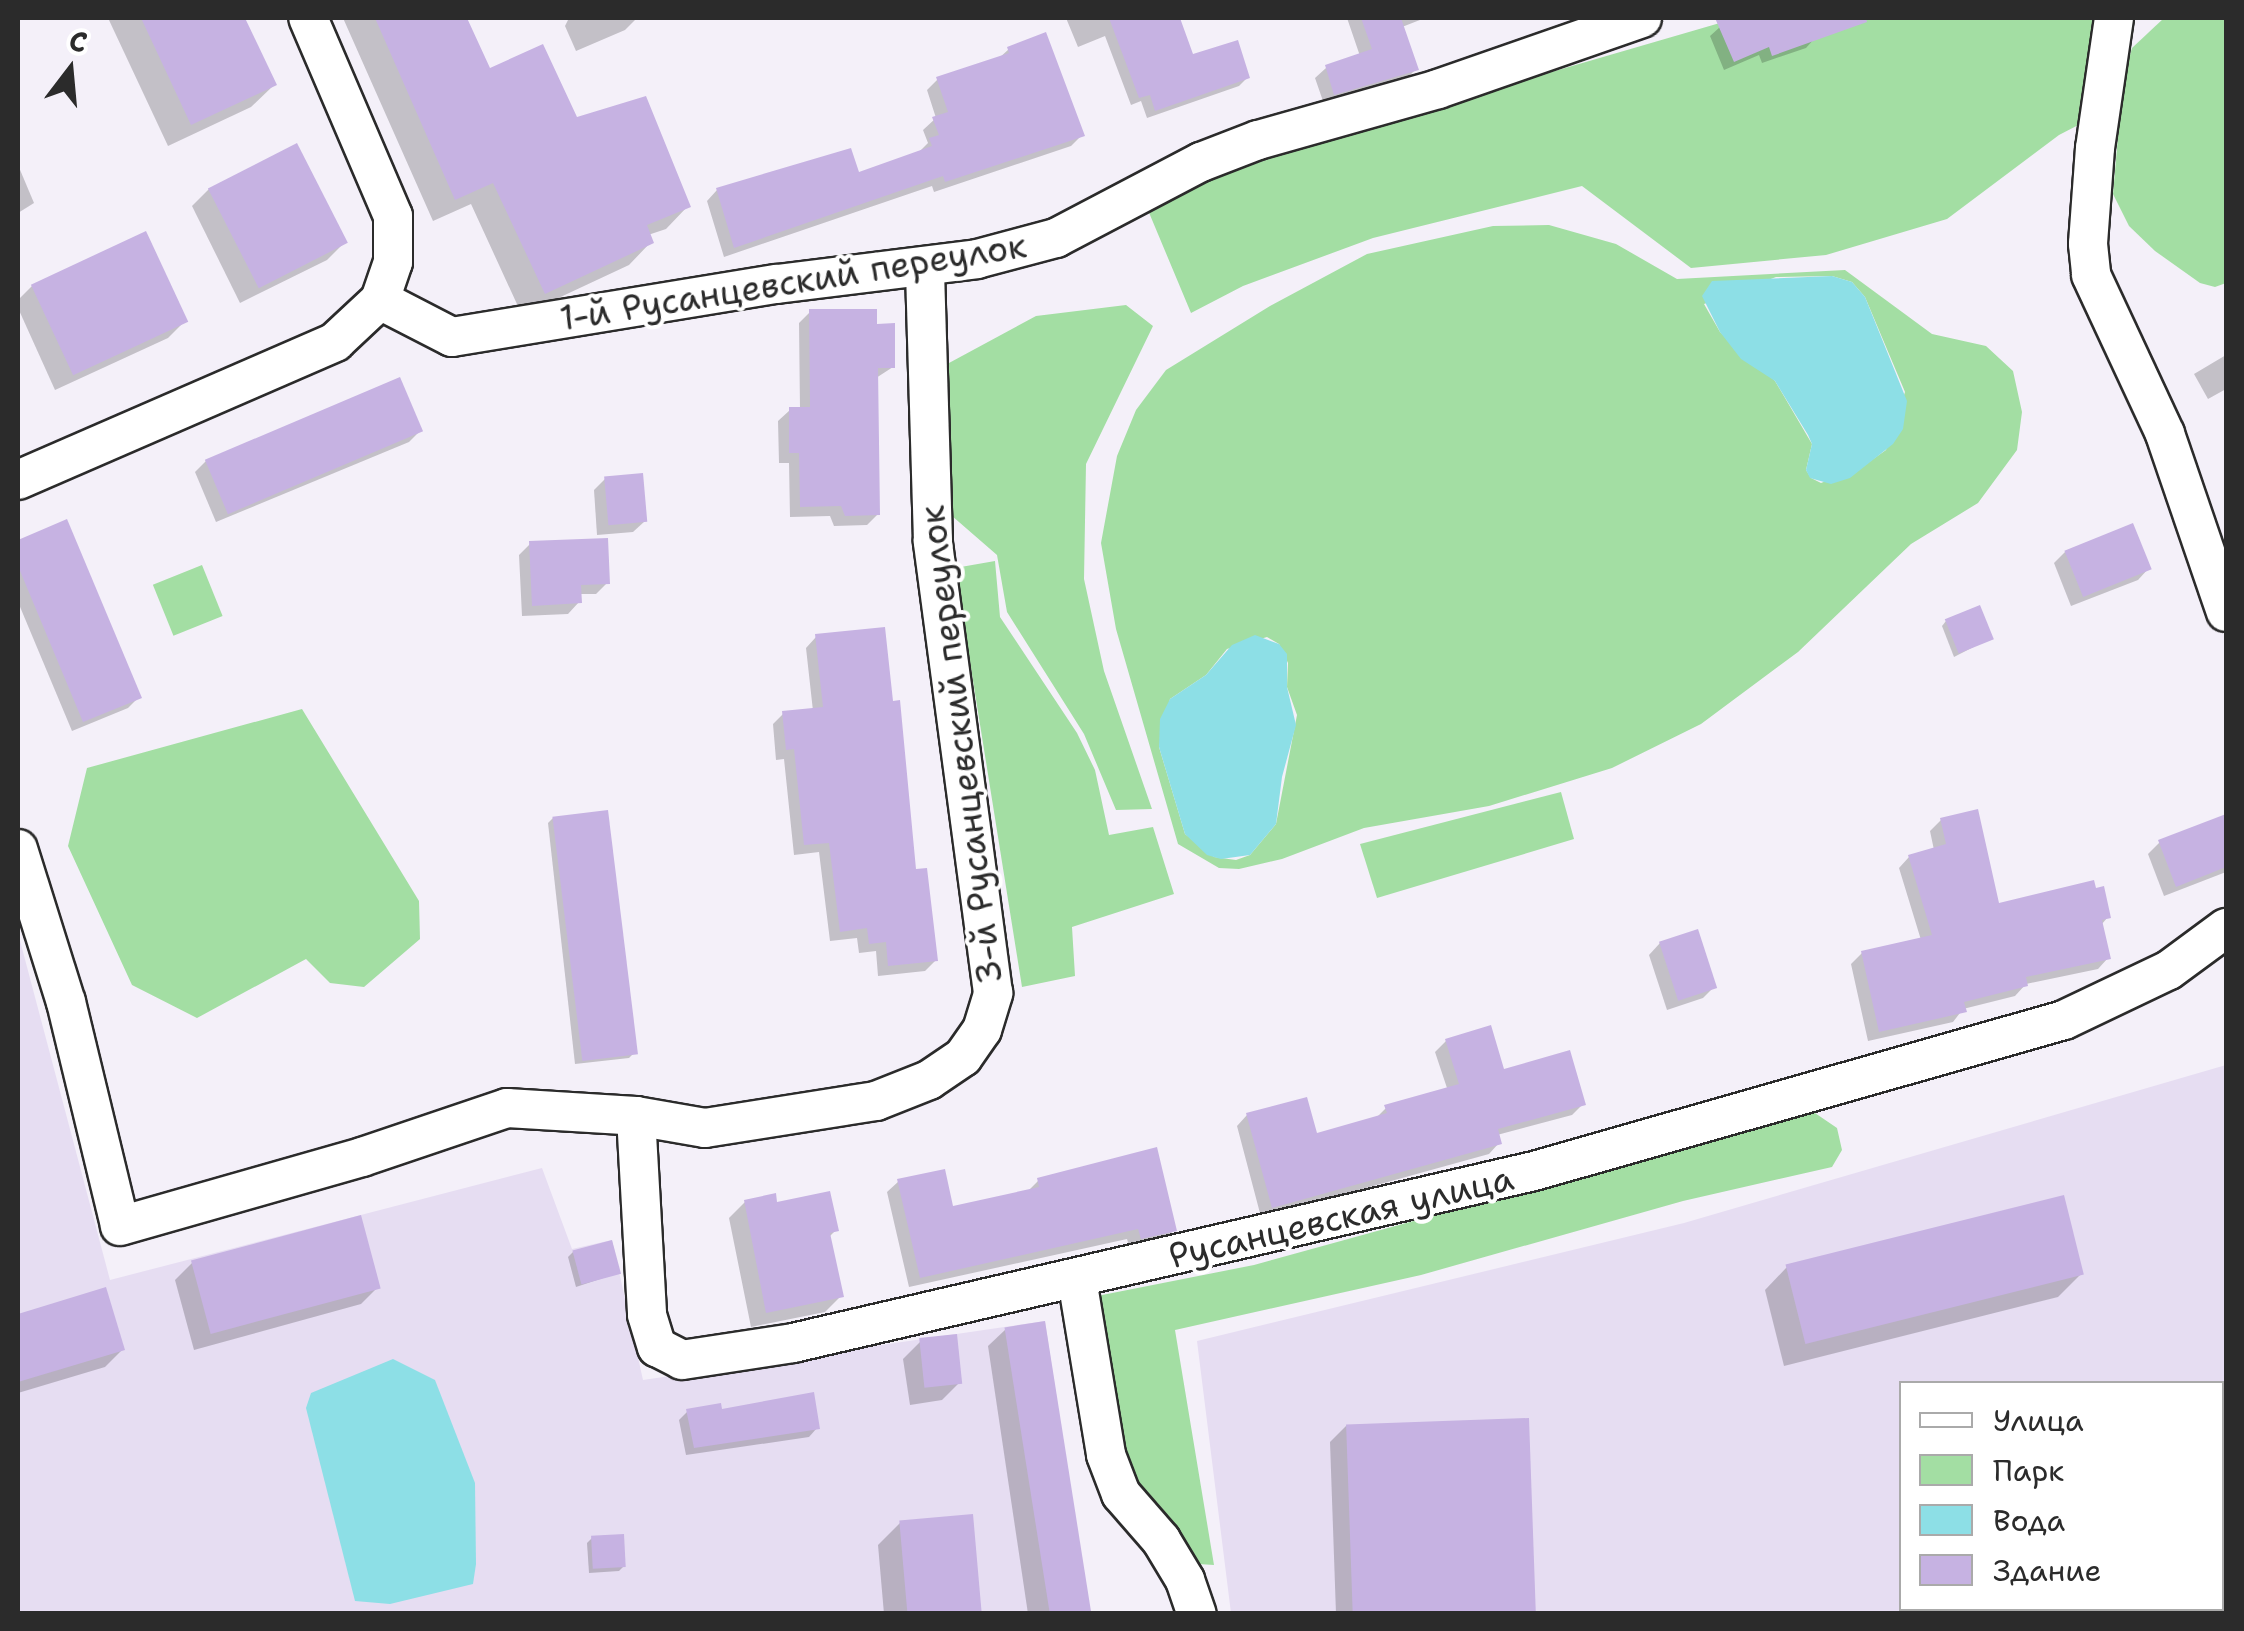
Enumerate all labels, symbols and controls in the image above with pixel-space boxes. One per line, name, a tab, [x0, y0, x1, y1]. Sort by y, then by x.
north arrow	[20, 20, 120, 120]
text: С	[65, 21, 92, 62]
street label: 1-й Русанцевский переулок	[557, 224, 1029, 340]
street label: 3-й Русанцевский переулок	[911, 503, 1011, 987]
street label: Русанцевская улица	[1165, 1157, 1517, 1277]
legend	[1899, 1381, 2224, 1611]
text: Улица	[1993, 1400, 2084, 1441]
text: Парк	[1993, 1450, 2064, 1491]
text: Вода	[1993, 1500, 2065, 1541]
text: Здание	[1993, 1550, 2102, 1591]

